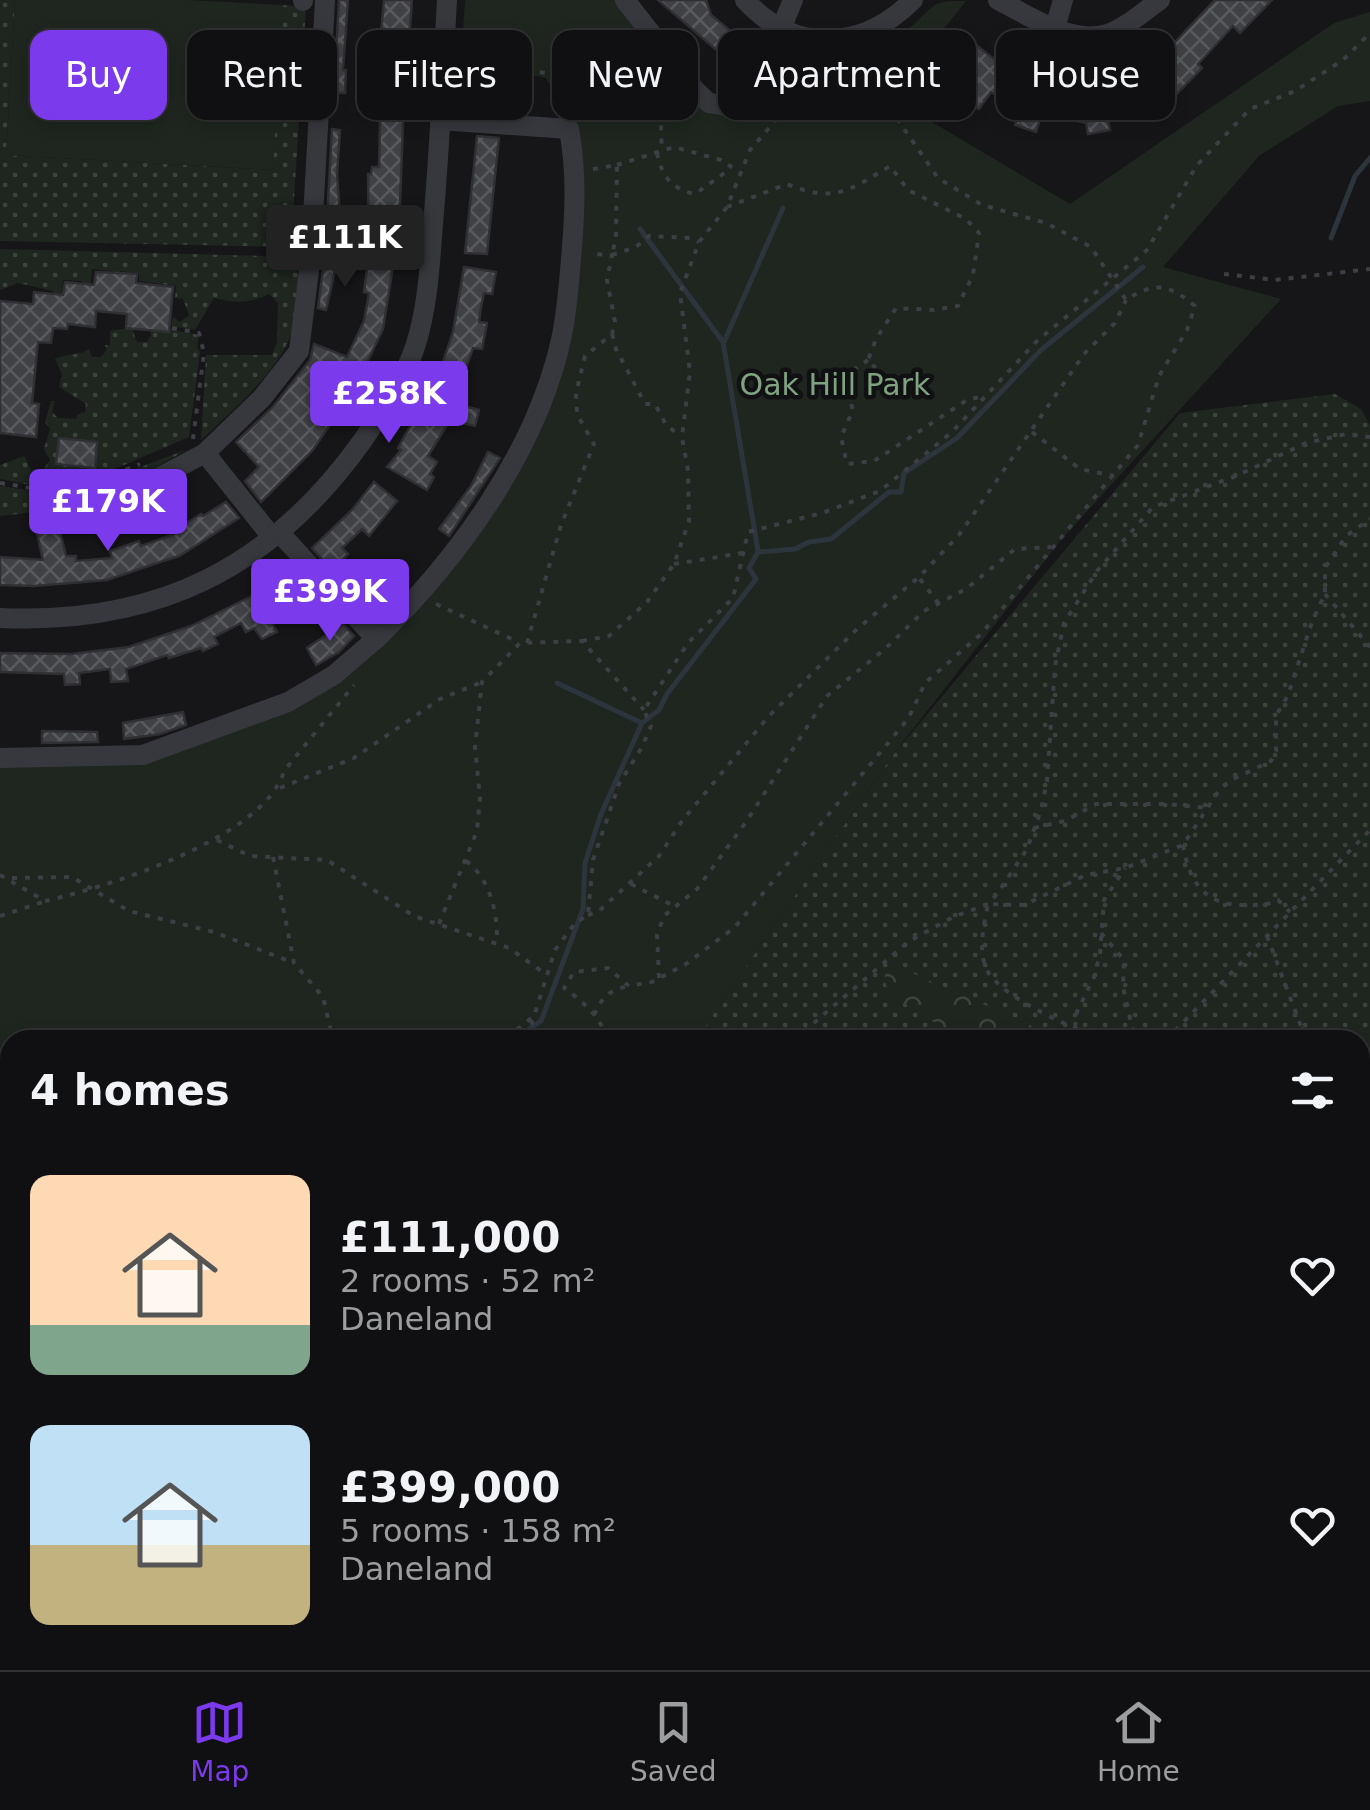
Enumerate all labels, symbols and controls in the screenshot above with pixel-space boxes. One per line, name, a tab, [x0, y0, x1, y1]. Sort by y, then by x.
chip: Buy	[30, 30, 167, 120]
chip: Rent	[187, 30, 337, 120]
chip: Filters	[357, 30, 532, 120]
chip: New	[552, 30, 698, 120]
chip: Apartment	[718, 30, 976, 120]
chip: House	[996, 30, 1175, 120]
pin: £111K	[275, 205, 415, 290]
text: £111K	[288, 218, 402, 256]
pin: £258K	[319, 361, 459, 446]
park label: Oak Hill Park	[740, 367, 931, 402]
text: £258K	[332, 374, 446, 412]
pin: £179K	[38, 469, 178, 554]
text: £179K	[51, 482, 165, 520]
pin: £399K	[260, 559, 400, 644]
text: £399K	[273, 572, 387, 610]
icon: filters	[1285, 1063, 1340, 1118]
text: 4 homes	[30, 1066, 230, 1115]
text: £111,000	[340, 1213, 561, 1262]
icon: home	[110, 1215, 230, 1335]
icon: heart	[1285, 1248, 1340, 1303]
text: 2 rooms · 52 m²	[340, 1262, 595, 1300]
text: Daneland	[340, 1300, 493, 1338]
text: £399,000	[340, 1463, 561, 1512]
icon: home	[110, 1465, 230, 1585]
icon: heart	[1285, 1498, 1340, 1553]
text: 5 rooms · 158 m²	[340, 1512, 616, 1550]
text: Daneland	[340, 1550, 493, 1588]
tab: Map	[190, 1695, 249, 1788]
tab: Saved	[630, 1695, 716, 1788]
tab: Home	[1097, 1695, 1180, 1788]

